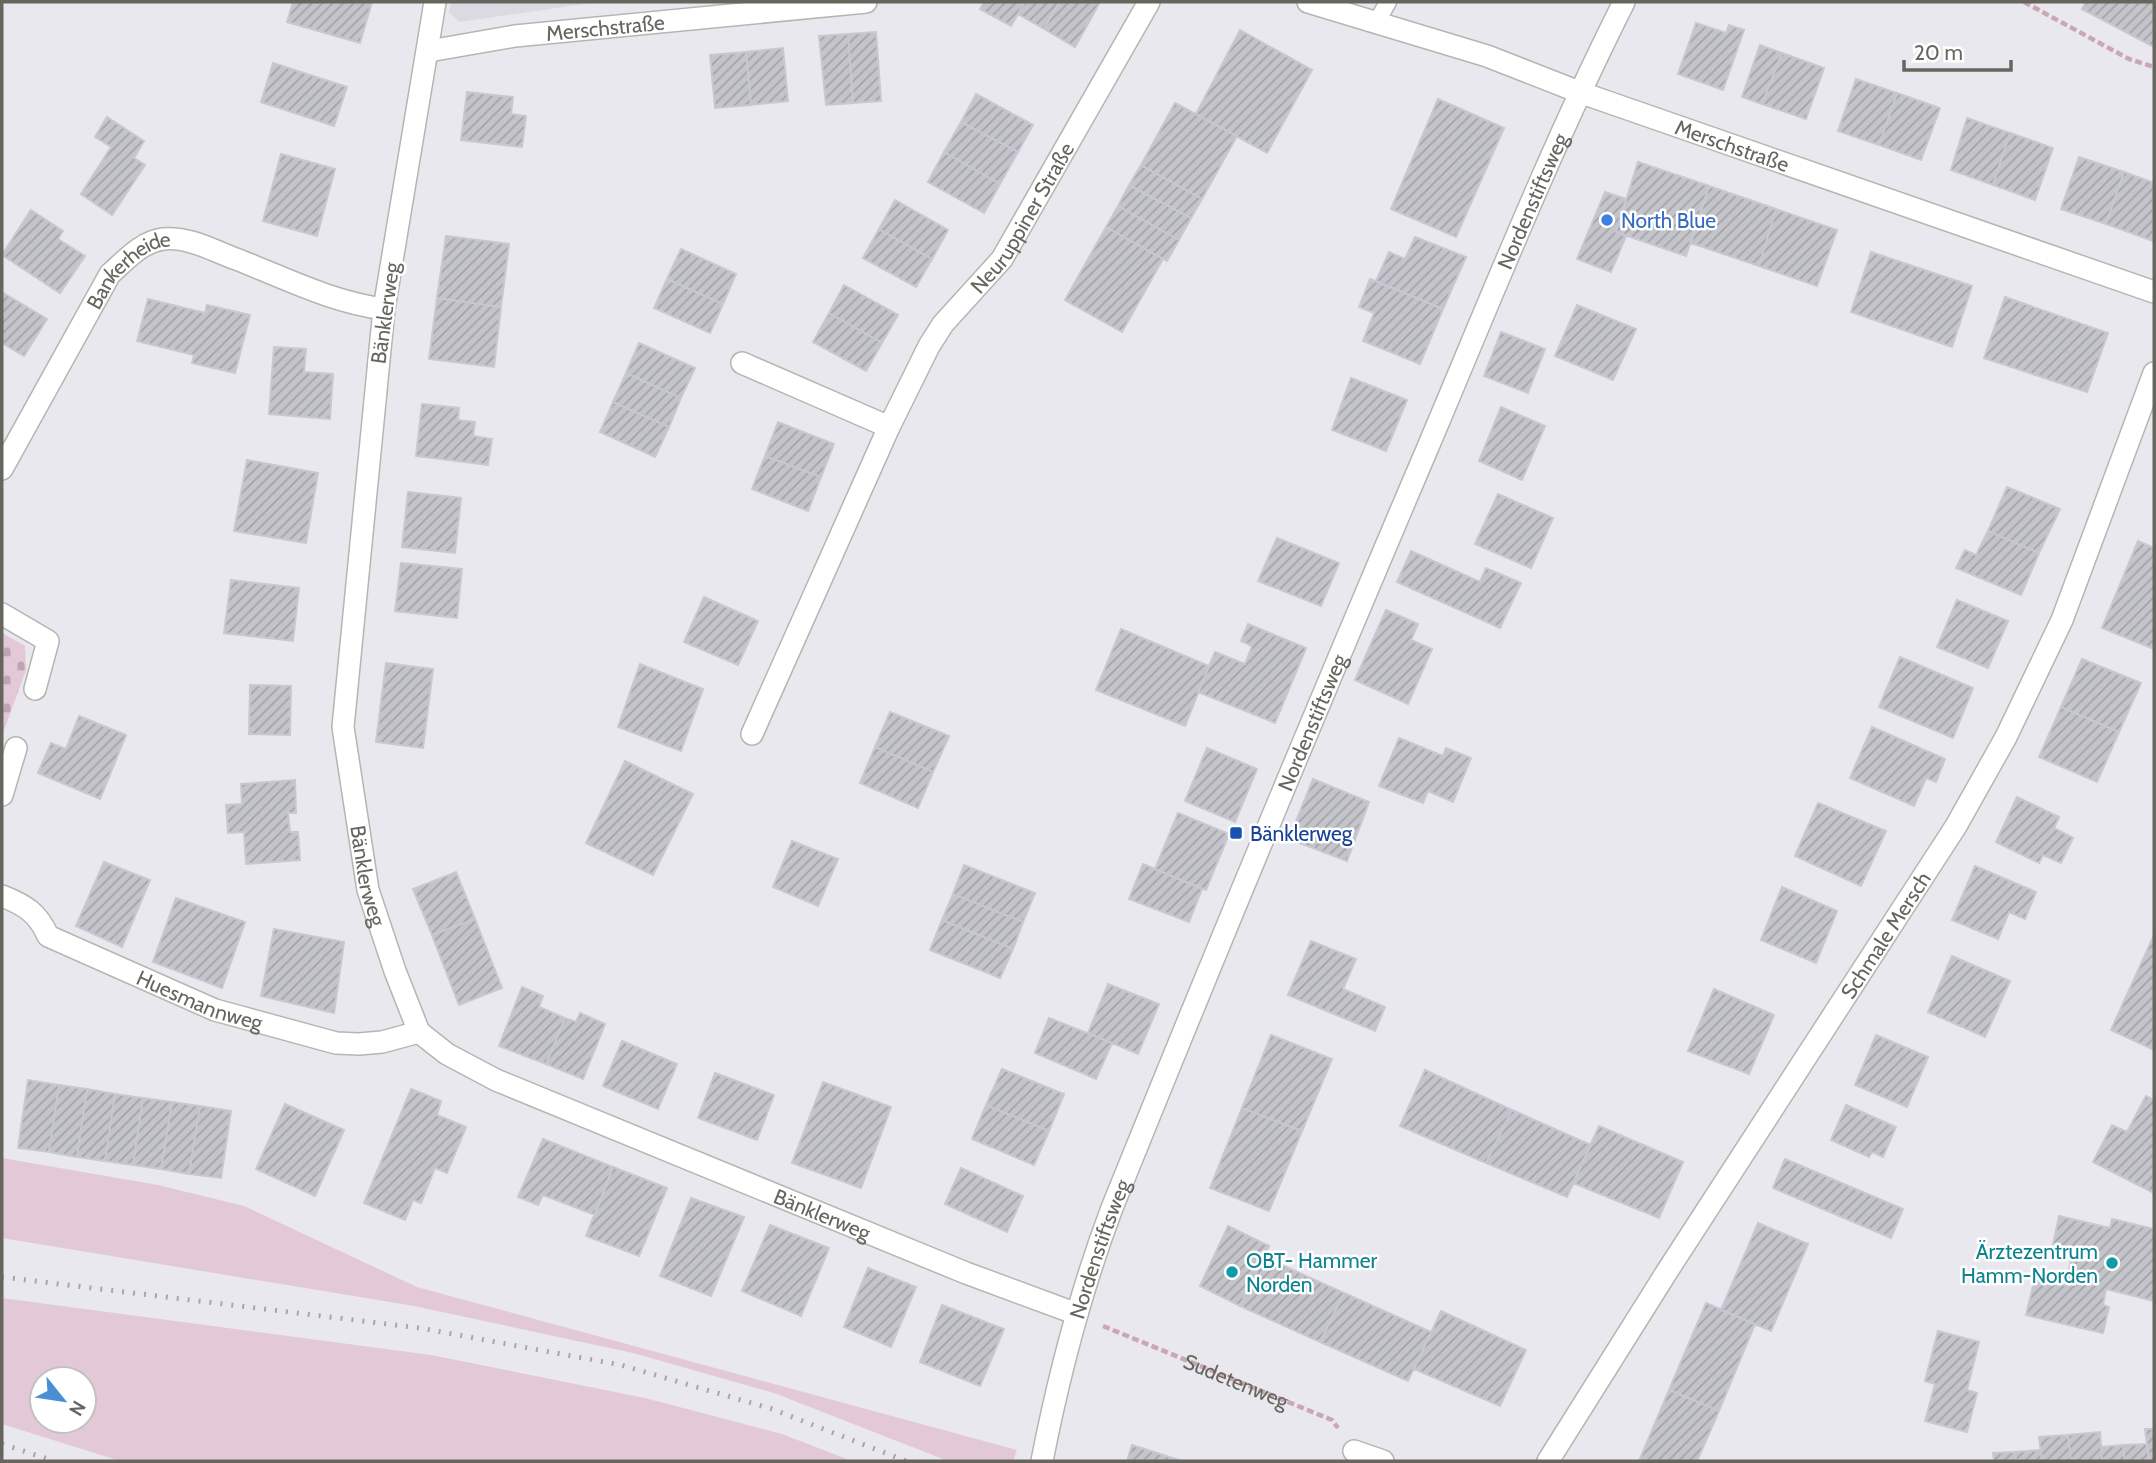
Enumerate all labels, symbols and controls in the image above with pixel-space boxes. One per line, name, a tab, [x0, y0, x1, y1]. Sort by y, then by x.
street label: Merschstraße	[545, 9, 666, 45]
scale bar	[1904, 28, 2011, 72]
text: 20 m	[1914, 40, 1963, 65]
street label: Merschstraße	[1672, 114, 1793, 177]
street label: Nordenstiftsweg	[1492, 128, 1573, 273]
street label: Neuruppiner Straße	[965, 137, 1079, 298]
place label: North Blue	[1621, 208, 1716, 233]
marker: North Blue	[1599, 212, 1615, 228]
street label: Bankerheide	[81, 226, 172, 313]
street label: Bänklerweg	[365, 260, 405, 365]
street label: Nordenstiftsweg	[1272, 650, 1352, 794]
place label: Bänklerweg	[1250, 821, 1353, 846]
street label: Bänklerweg	[346, 824, 392, 930]
marker: Bänklerweg	[1228, 825, 1244, 841]
street label: Schmale Mersch	[1835, 867, 1936, 1003]
street label: Huesmannweg	[133, 964, 266, 1035]
street label: Nordenstiftsweg	[1064, 1175, 1135, 1321]
street label: Bänklerweg	[770, 1183, 875, 1245]
place label: Ärztezentrum Hamm-Norden	[1961, 1239, 2098, 1288]
place label: OBT- Hammer Norden	[1246, 1248, 1377, 1297]
marker: Ärztezentrum Hamm-Norden	[2104, 1255, 2120, 1271]
marker: OBT- Hammer Norden	[1224, 1264, 1240, 1280]
street label: Sudetenweg	[1180, 1348, 1293, 1414]
north arrow	[28, 1365, 98, 1435]
text: N	[64, 1397, 91, 1420]

